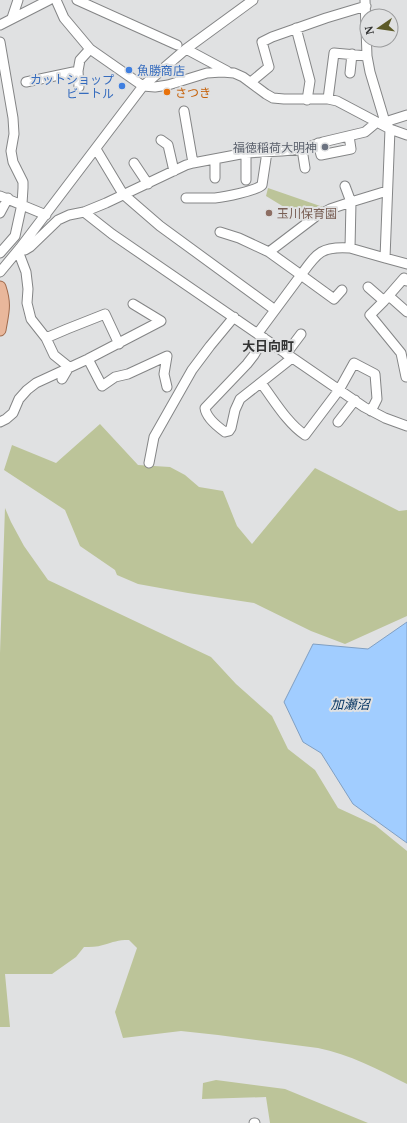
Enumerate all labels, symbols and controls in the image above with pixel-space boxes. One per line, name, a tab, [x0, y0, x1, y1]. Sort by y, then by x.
north arrow	[359, 8, 399, 48]
text: N	[361, 24, 377, 36]
place label: 魚勝商店	[137, 63, 185, 78]
marker: 魚勝商店	[124, 65, 134, 75]
place label: カットショップ ビートル	[30, 72, 114, 101]
marker: カットショップ ビートル	[117, 81, 127, 91]
place label: さつき	[175, 85, 211, 100]
marker: さつき	[162, 87, 172, 97]
place label: 福徳稲荷大明神	[233, 140, 317, 155]
marker: 福徳稲荷大明神	[320, 142, 330, 152]
place label: 玉川保育園	[277, 206, 337, 221]
marker: 玉川保育園	[264, 208, 274, 218]
district label: 大日向町	[242, 337, 294, 355]
water label: 加瀬沼	[330, 695, 371, 713]

